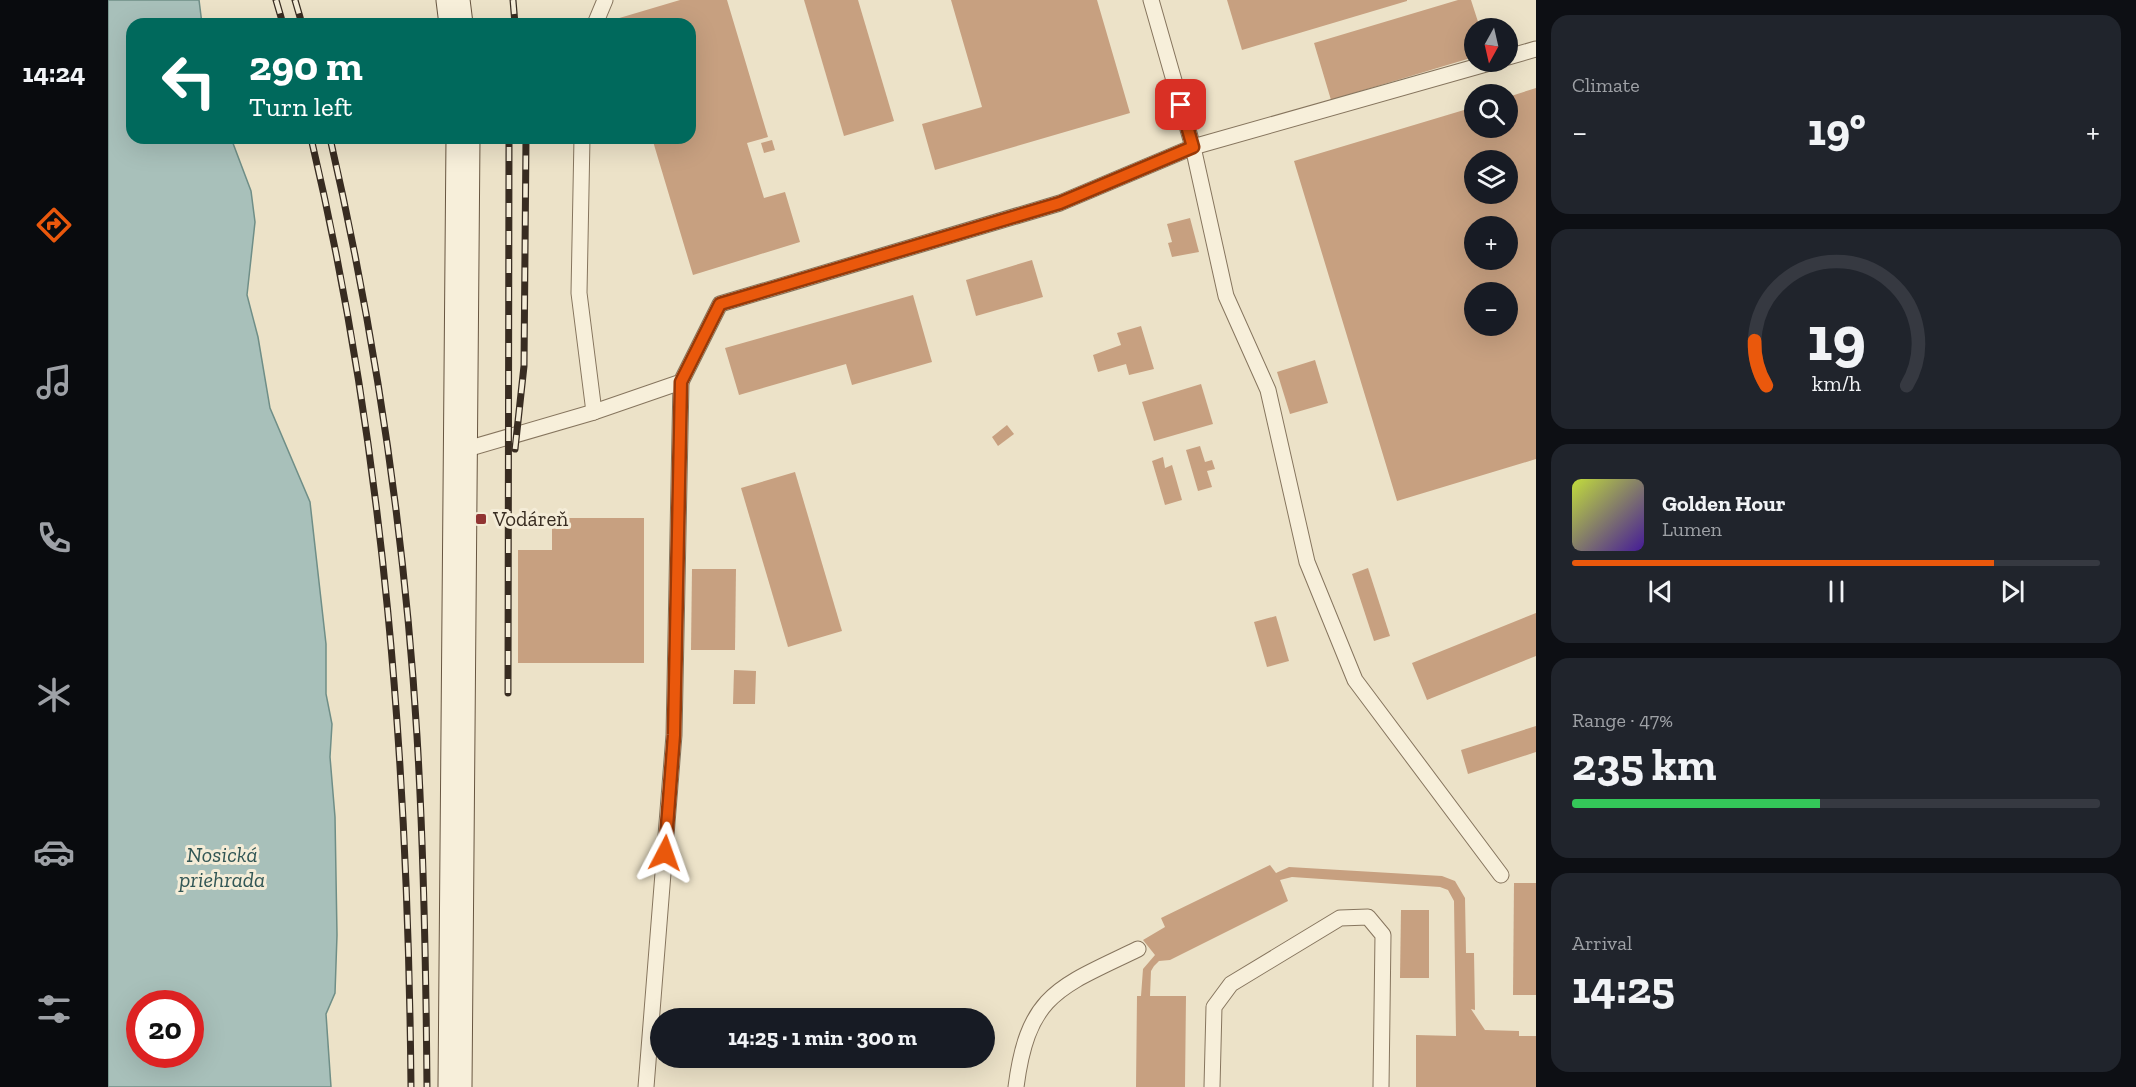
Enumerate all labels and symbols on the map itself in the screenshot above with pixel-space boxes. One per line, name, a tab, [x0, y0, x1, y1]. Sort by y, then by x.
north arrow	[1464, 18, 1518, 72]
pin	[1155, 79, 1206, 130]
place label: Vodáreň	[492, 506, 568, 531]
marker: Vodáreň	[474, 512, 488, 526]
position arrow	[633, 821, 697, 885]
water label: Nosická priehrada	[178, 841, 265, 893]
speed limit sign: 20	[126, 990, 204, 1068]

